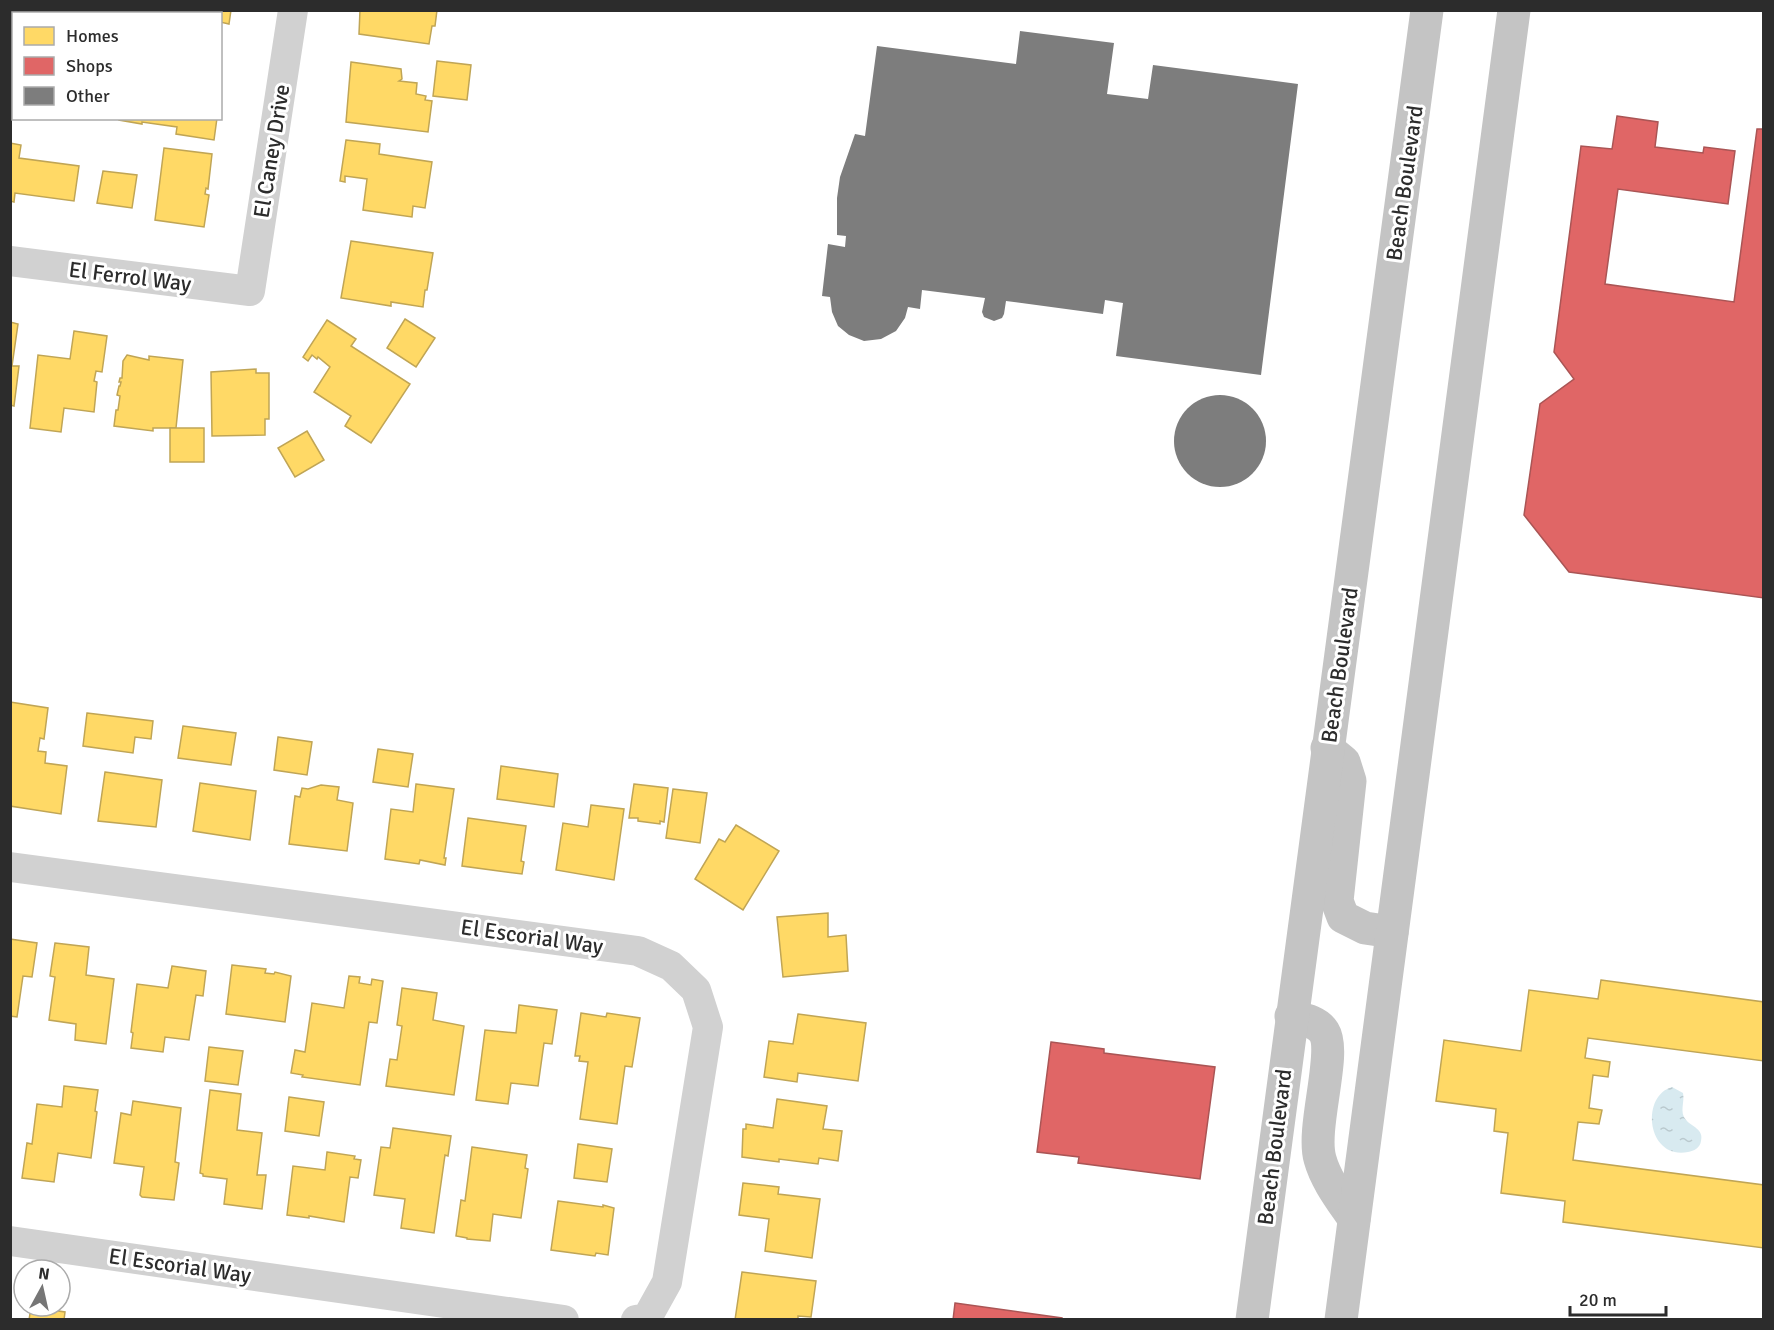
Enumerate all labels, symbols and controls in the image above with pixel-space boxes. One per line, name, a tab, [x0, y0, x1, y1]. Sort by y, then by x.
legend	[12, 12, 222, 120]
text: Homes	[66, 25, 119, 47]
text: Shops	[66, 55, 113, 77]
street label: El Caney Drive	[248, 82, 295, 220]
text: Other	[66, 85, 110, 107]
street label: Beach Boulevard	[1380, 103, 1429, 263]
street label: El Ferrol Way	[67, 256, 193, 297]
street label: Beach Boulevard	[1315, 585, 1364, 745]
street label: El Escorial Way	[459, 913, 606, 960]
street label: Beach Boulevard	[1252, 1067, 1297, 1227]
street label: El Escorial Way	[107, 1242, 254, 1289]
north arrow	[12, 1258, 72, 1318]
text: N	[37, 1263, 51, 1285]
scale bar	[1570, 1279, 1666, 1317]
text: 20 m	[1579, 1289, 1617, 1311]

